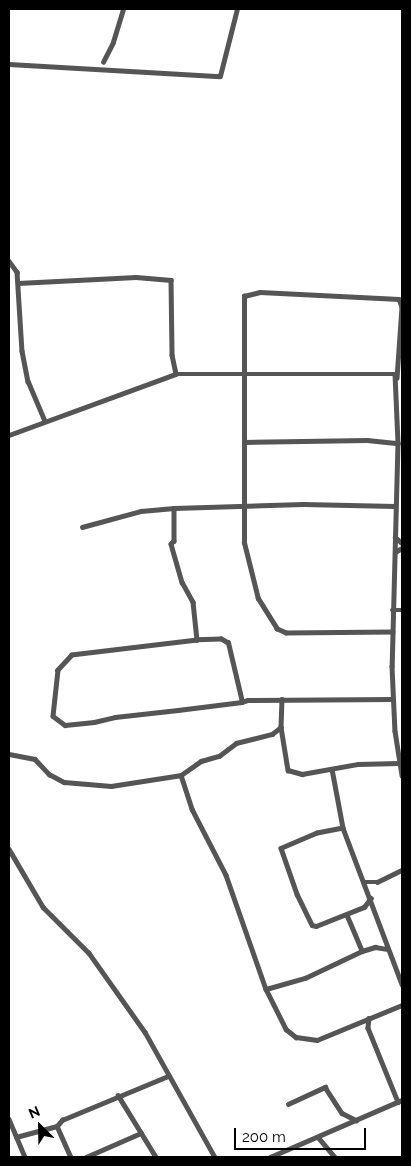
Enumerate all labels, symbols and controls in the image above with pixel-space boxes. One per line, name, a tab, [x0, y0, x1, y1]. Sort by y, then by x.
north arrow	[15, 1101, 65, 1151]
text: N	[26, 1103, 42, 1122]
scale bar	[236, 1118, 368, 1150]
text: 200 m	[242, 1128, 286, 1146]

